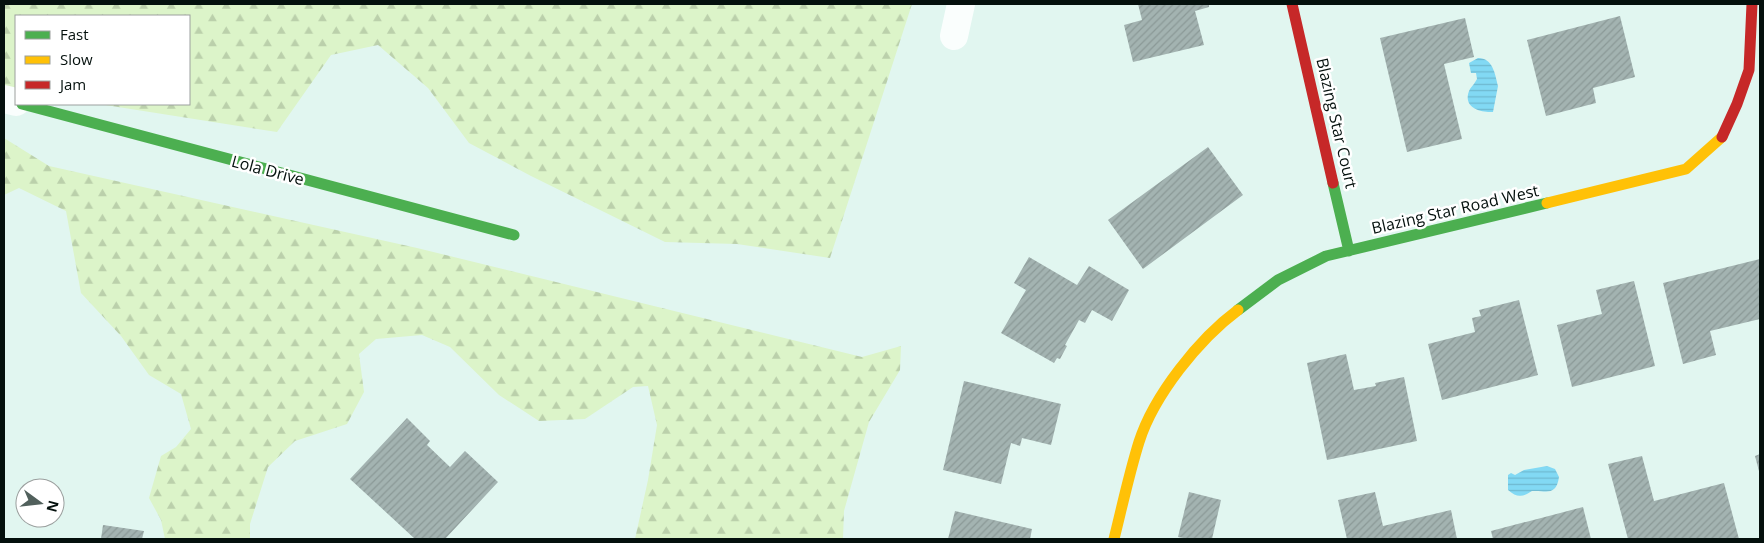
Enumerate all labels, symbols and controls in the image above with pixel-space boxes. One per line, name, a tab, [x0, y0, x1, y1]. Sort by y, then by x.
legend	[15, 15, 190, 105]
text: Fast	[60, 24, 89, 44]
text: Slow	[60, 49, 93, 69]
street label: Blazing Star Court	[1311, 56, 1363, 191]
text: Jam	[58, 74, 86, 94]
street label: Lola Drive	[229, 150, 307, 190]
street label: Blazing Star Road West	[1369, 179, 1541, 239]
north arrow	[15, 478, 65, 528]
text: N	[42, 499, 64, 514]

